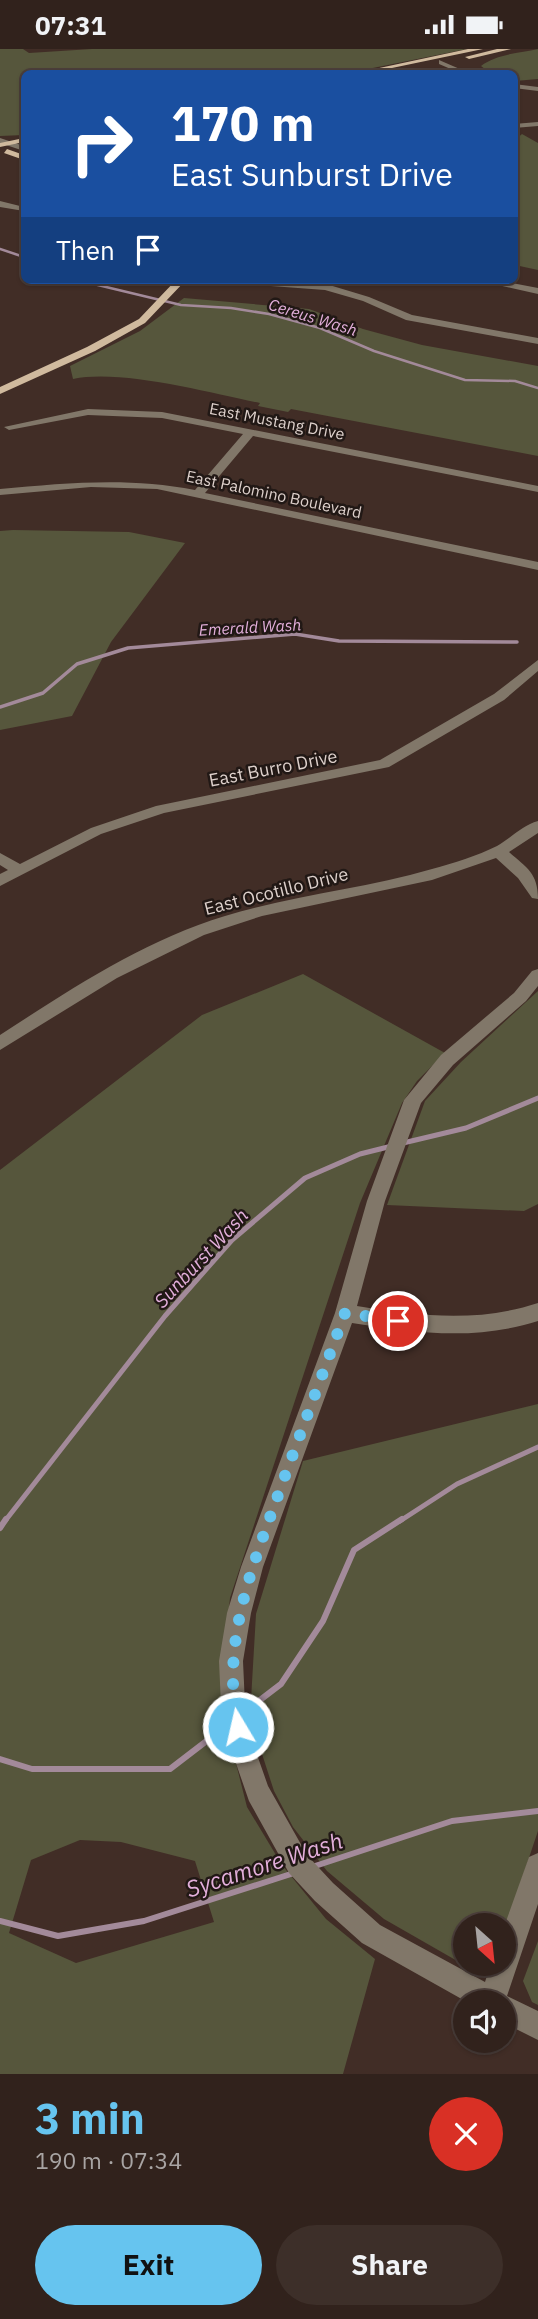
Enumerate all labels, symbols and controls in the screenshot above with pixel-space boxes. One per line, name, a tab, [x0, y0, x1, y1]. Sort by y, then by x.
text: 07:31	[35, 8, 106, 42]
text: 170 m	[171, 91, 315, 154]
icon: right	[56, 98, 147, 189]
text: East Sunburst Drive	[171, 153, 453, 195]
icon: arrive	[129, 231, 167, 269]
text: Then	[56, 233, 115, 267]
water label: Cereus Wash	[266, 294, 360, 340]
street label: East Mustang Drive	[208, 398, 347, 444]
street label: East Palomino Boulevard	[184, 466, 364, 522]
water label: Emerald Wash	[198, 614, 302, 640]
street label: East Burro Drive	[207, 744, 339, 792]
street label: East Ocotillo Drive	[202, 862, 351, 920]
water label: Sunburst Wash	[149, 1203, 253, 1313]
pin	[368, 1291, 428, 1351]
icon: arrive	[379, 1302, 417, 1340]
position arrow	[201, 1690, 275, 1764]
water label: Sycamore Wash	[182, 1825, 346, 1903]
north arrow	[453, 1913, 516, 1976]
map controls	[453, 1913, 516, 2053]
button: sound	[453, 1990, 516, 2053]
text: 3 min	[35, 2091, 145, 2146]
button: close	[429, 2097, 503, 2171]
text: 190 m · 07:34	[35, 2145, 182, 2175]
button: Exit	[35, 2225, 262, 2305]
button: Share	[276, 2225, 503, 2305]

